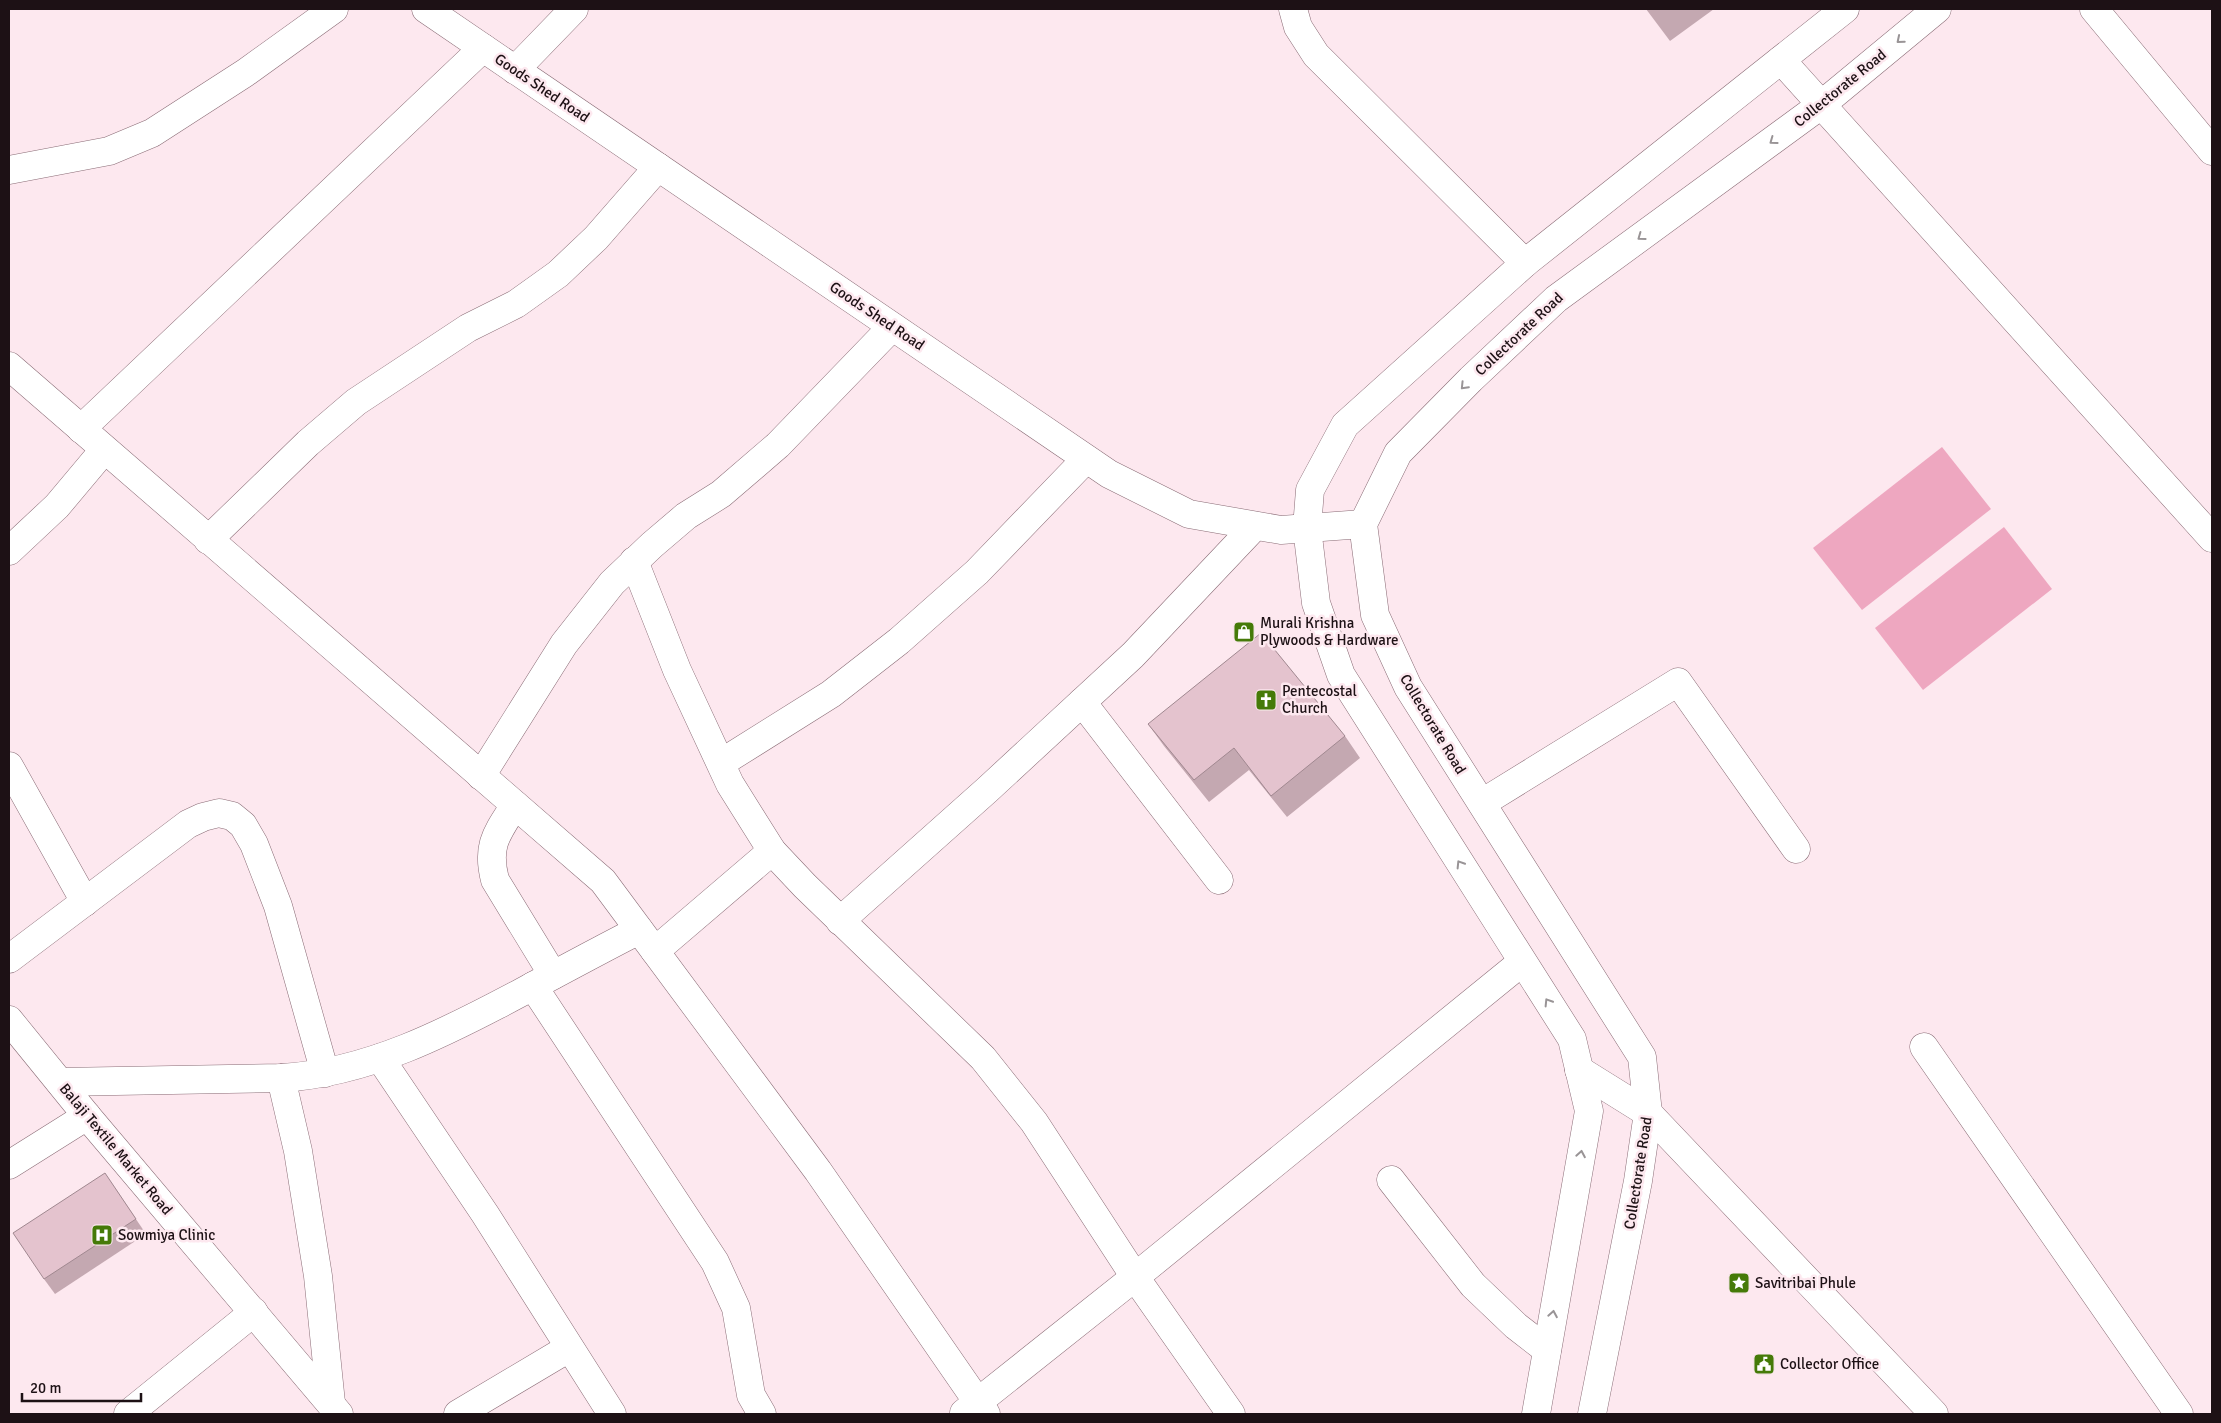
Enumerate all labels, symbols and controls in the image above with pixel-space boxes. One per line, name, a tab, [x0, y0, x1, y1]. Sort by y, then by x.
one-way arrow	[1897, 34, 1906, 43]
street label: Collectorate Road	[1790, 45, 1890, 131]
street label: Goods Shed Road	[491, 50, 593, 126]
one-way arrow	[1769, 135, 1779, 144]
one-way arrow	[1638, 231, 1647, 239]
street label: Goods Shed Road	[826, 278, 928, 354]
street label: Collectorate Road	[1471, 289, 1567, 379]
one-way arrow	[1461, 380, 1470, 389]
place label: Murali Krishna Plywoods & Hardware	[1260, 614, 1399, 649]
shop icon: Murali Krishna Plywoods & Hardware	[1232, 620, 1256, 644]
street label: Collectorate Road	[1396, 671, 1470, 777]
place label: Pentecostal Church	[1282, 682, 1357, 717]
church icon: Pentecostal Church	[1254, 688, 1278, 712]
one-way arrow	[1457, 861, 1467, 870]
one-way arrow	[1544, 998, 1554, 1007]
street label: Balaji Textile Market Road	[56, 1080, 176, 1218]
street label: Collectorate Road	[1620, 1115, 1656, 1231]
one-way arrow	[1575, 1150, 1585, 1159]
hospital icon: Sowmiya Clinic	[90, 1223, 114, 1247]
place label: Sowmiya Clinic	[118, 1226, 215, 1244]
place icon: Savitribai Phule	[1727, 1271, 1751, 1295]
place label: Savitribai Phule	[1755, 1274, 1856, 1292]
one-way arrow	[1547, 1310, 1557, 1319]
public building icon: Collector Office	[1752, 1352, 1776, 1376]
place label: Collector Office	[1780, 1355, 1879, 1373]
scale bar	[22, 1370, 141, 1402]
text: 20 m	[30, 1379, 61, 1397]

